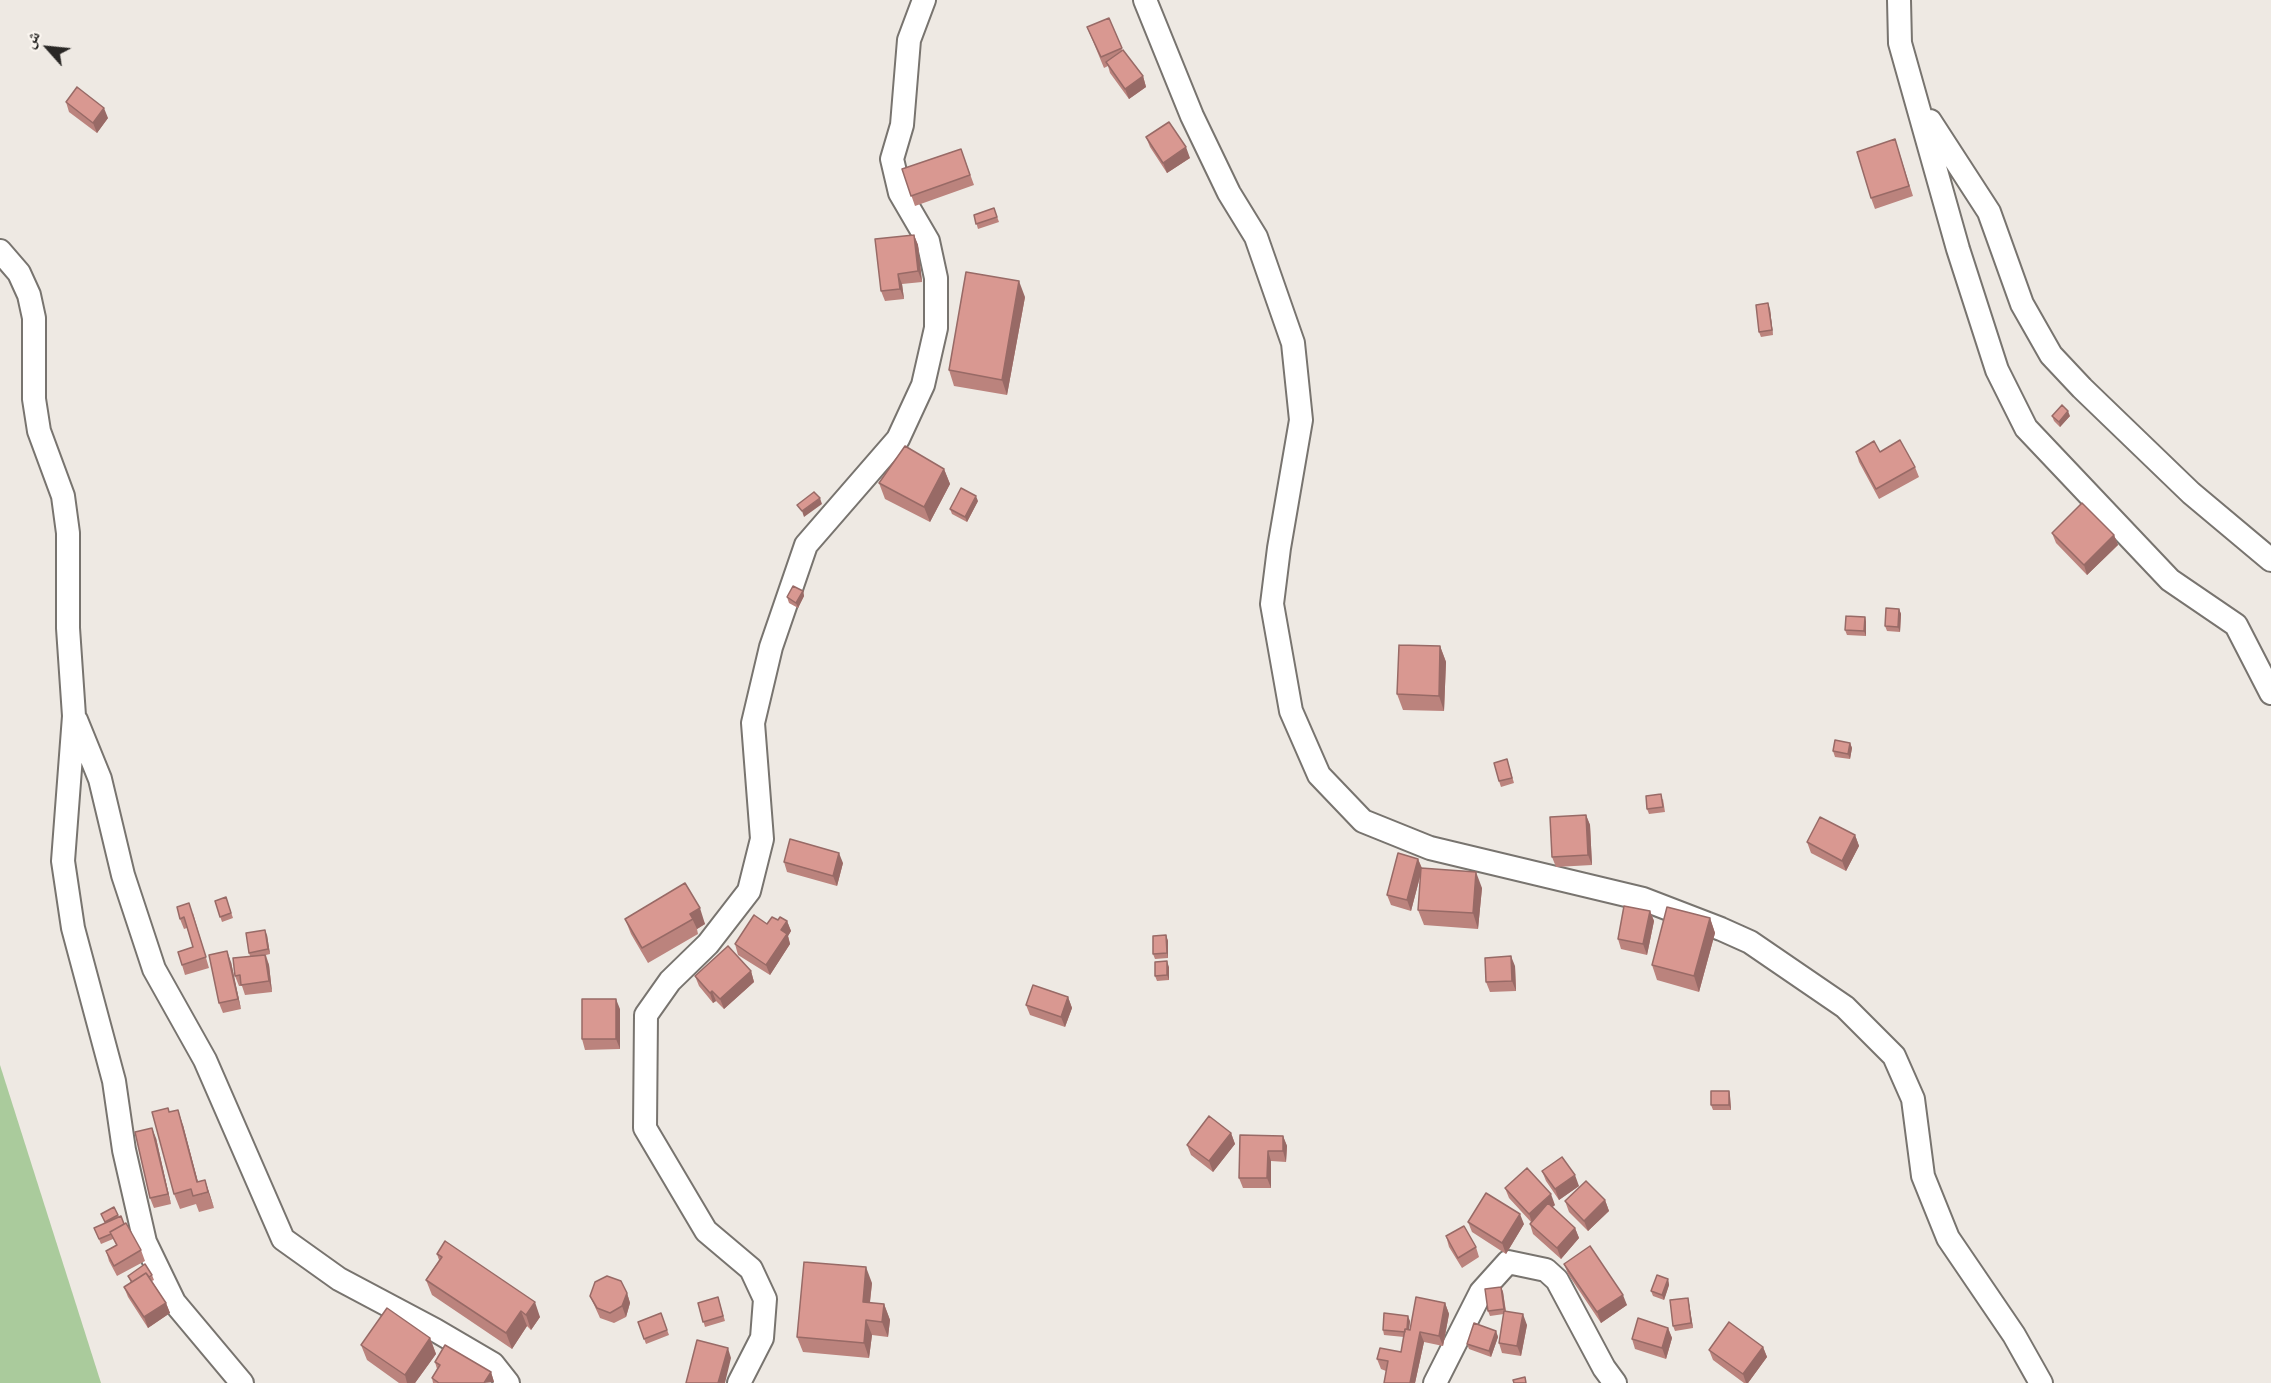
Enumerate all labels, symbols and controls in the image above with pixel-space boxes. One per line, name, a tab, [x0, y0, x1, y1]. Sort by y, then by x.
north arrow	[18, 18, 78, 78]
text: ش	[20, 28, 43, 51]

